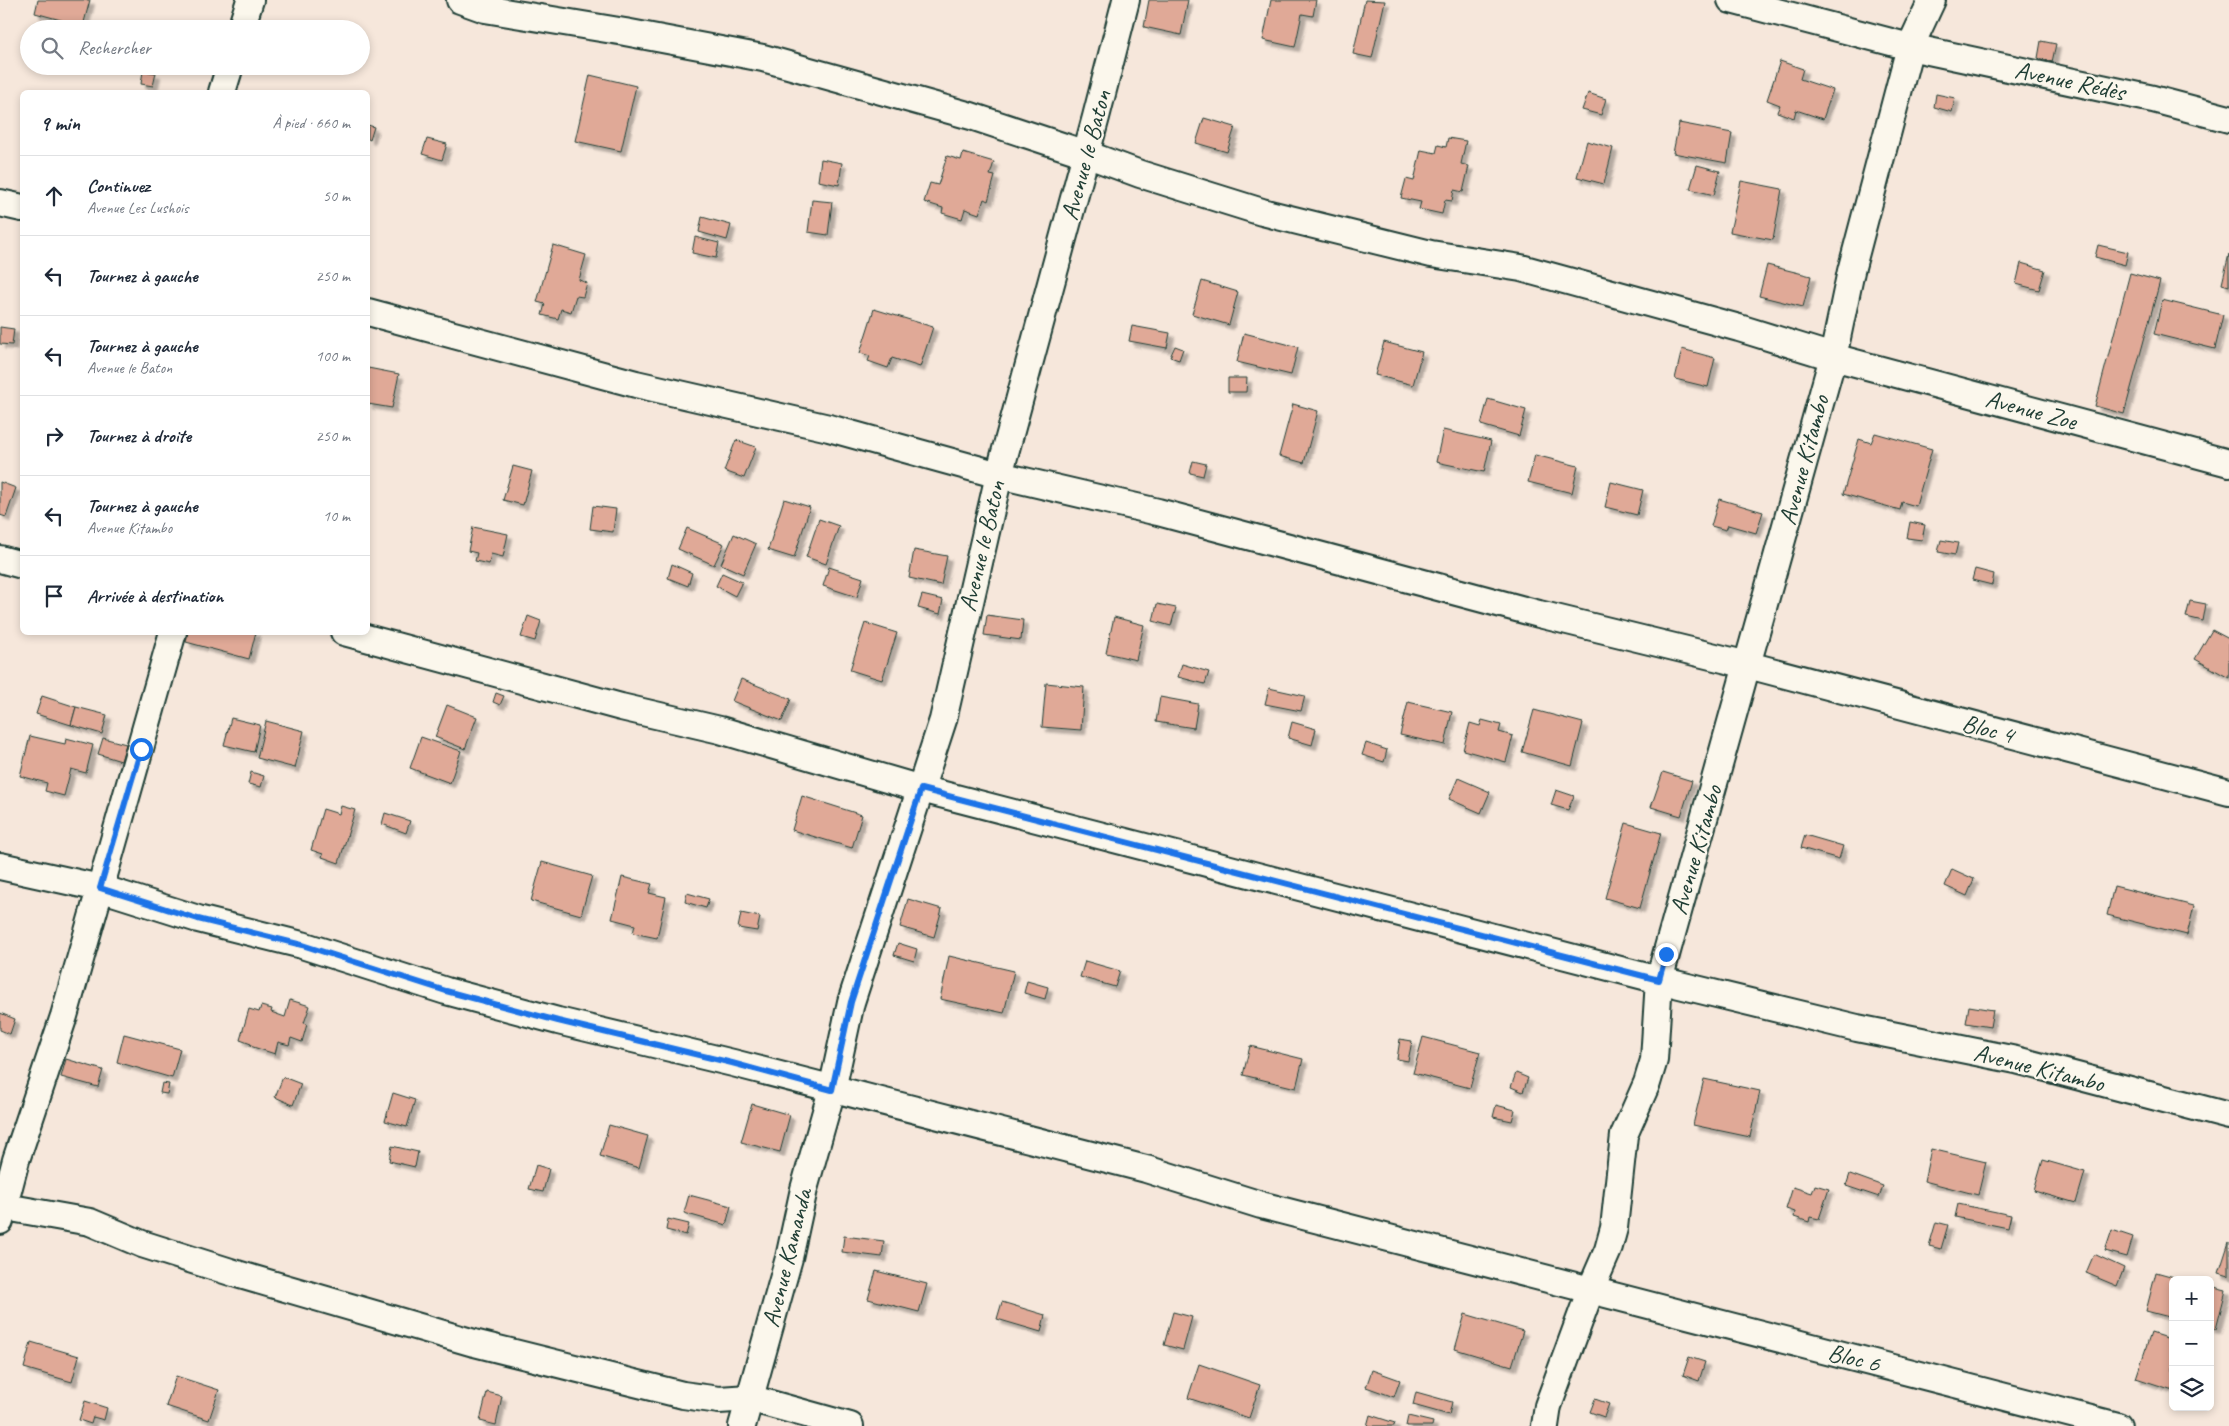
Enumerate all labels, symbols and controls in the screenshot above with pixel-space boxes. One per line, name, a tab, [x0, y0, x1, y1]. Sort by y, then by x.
search box	[20, 20, 370, 75]
icon: search	[38, 34, 66, 62]
text: Rechercher	[78, 36, 151, 60]
street label: Avenue Rédès	[2012, 54, 2130, 109]
street label: Avenue le Baton	[1053, 86, 1119, 224]
text: 9 min	[40, 110, 80, 136]
text: À pied · 660 m	[272, 113, 350, 133]
text: Continuez	[87, 174, 150, 198]
icon: ahead	[40, 182, 68, 210]
text: 50 m	[323, 186, 350, 206]
text: Avenue Les Lushois	[87, 198, 189, 218]
icon: left	[40, 262, 68, 290]
text: Tournez à gauche	[87, 264, 198, 288]
text: 250 m	[316, 266, 350, 286]
text: Tournez à gauche	[87, 334, 198, 358]
icon: left	[40, 342, 68, 370]
text: 100 m	[316, 346, 350, 366]
text: Avenue le Baton	[87, 358, 172, 378]
street label: Avenue Zoe	[1982, 383, 2082, 438]
street label: Avenue Kitambo	[1771, 391, 1837, 528]
icon: right	[40, 422, 68, 450]
text: Tournez à droite	[87, 424, 191, 448]
text: 250 m	[316, 426, 350, 446]
street label: Avenue le Baton	[951, 477, 1013, 615]
text: Tournez à gauche	[87, 494, 198, 518]
icon: left	[40, 502, 68, 530]
text: 10 m	[323, 506, 350, 526]
text: Avenue Kitambo	[87, 518, 172, 538]
icon: arrive	[40, 582, 68, 610]
text: Arrivée à destination	[87, 584, 223, 608]
street label: Bloc 4	[1959, 707, 2020, 752]
route start	[130, 738, 153, 761]
street label: Avenue Kitambo	[1662, 781, 1730, 918]
route end	[1655, 943, 1678, 966]
street label: Avenue Kitambo	[1971, 1036, 2108, 1100]
street label: Avenue Kamanda	[754, 1183, 820, 1330]
map controls	[2169, 1276, 2214, 1411]
button: +	[2169, 1276, 2214, 1321]
button: −	[2169, 1321, 2214, 1366]
street label: Bloc 6	[1825, 1336, 1884, 1380]
button: layers	[2169, 1366, 2214, 1411]

